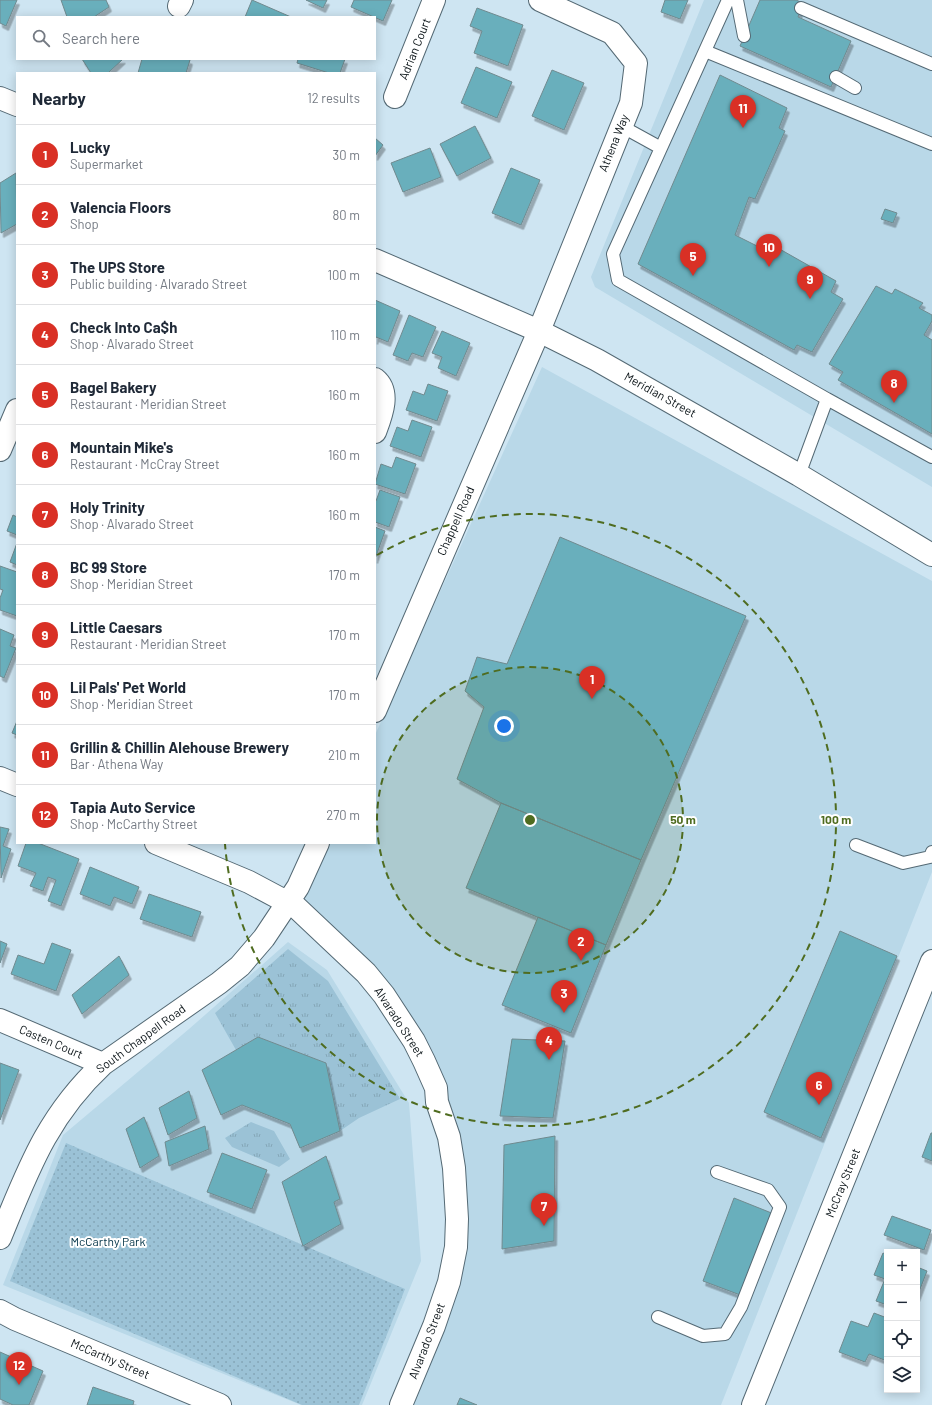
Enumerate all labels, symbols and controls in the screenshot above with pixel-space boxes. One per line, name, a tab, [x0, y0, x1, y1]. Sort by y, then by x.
search box	[16, 16, 376, 60]
street label: Adrian Court	[395, 16, 433, 82]
icon: search	[30, 27, 52, 49]
text: Search here	[62, 29, 140, 47]
text: Nearby	[32, 88, 86, 108]
text: 12 results	[307, 90, 360, 106]
pin: 11	[730, 95, 756, 128]
street label: Athena Way	[595, 111, 631, 173]
text: Lucky	[70, 138, 110, 156]
text: 1	[43, 147, 47, 163]
text: 30 m	[333, 147, 360, 163]
text: Supermarket	[70, 156, 143, 172]
text: Valencia Floors	[70, 198, 171, 216]
text: 2	[41, 207, 49, 223]
text: 80 m	[333, 207, 360, 223]
text: Shop	[70, 216, 99, 232]
pin: 10	[756, 234, 782, 267]
pin: 5	[680, 243, 706, 276]
text: The UPS Store	[70, 258, 165, 276]
pin: 9	[797, 266, 823, 299]
text: 3	[41, 267, 49, 283]
text: 100 m	[327, 267, 360, 283]
text: Public building · Alvarado Street	[70, 276, 247, 292]
text: Check Into Ca$h	[70, 318, 177, 336]
text: 4	[41, 327, 49, 343]
text: 110 m	[330, 327, 360, 343]
text: Shop · Alvarado Street	[70, 336, 194, 352]
street label: Meridian Street	[622, 369, 699, 420]
pin: 8	[881, 370, 907, 403]
text: Bagel Bakery	[70, 378, 157, 396]
text: 5	[41, 387, 49, 403]
text: 160 m	[328, 387, 360, 403]
text: Restaurant · Meridian Street	[70, 396, 227, 412]
text: Mountain Mike's	[70, 438, 173, 456]
text: 6	[42, 447, 48, 463]
text: 160 m	[328, 447, 360, 463]
text: Restaurant · McCray Street	[70, 456, 220, 472]
street label: Chappell Road	[434, 484, 477, 557]
text: Holy Trinity	[70, 498, 145, 516]
text: 7	[42, 507, 48, 523]
text: 160 m	[328, 507, 360, 523]
text: Shop · Alvarado Street	[70, 516, 194, 532]
text: BC 99 Store	[70, 558, 147, 576]
text: 8	[41, 567, 49, 583]
text: 170 m	[329, 567, 360, 583]
text: Shop · Meridian Street	[70, 576, 193, 592]
text: Little Caesars	[70, 618, 162, 636]
text: 9	[42, 627, 48, 643]
text: 170 m	[329, 627, 360, 643]
text: Restaurant · Meridian Street	[70, 636, 227, 652]
pin: 1	[579, 666, 605, 699]
text: Lil Pals' Pet World	[70, 678, 186, 696]
text: 10	[39, 687, 51, 703]
text: 170 m	[329, 687, 360, 703]
text: Shop · Meridian Street	[70, 696, 193, 712]
your location	[494, 716, 514, 736]
text: Grillin & Chillin Alehouse Brewery	[70, 738, 289, 756]
text: 11	[40, 747, 50, 763]
text: 210 m	[328, 747, 360, 763]
text: Bar · Athena Way	[70, 756, 163, 772]
text: Tapia Auto Service	[70, 798, 195, 816]
text: 12	[39, 807, 51, 823]
text: 270 m	[326, 807, 360, 823]
text: 50 m	[670, 812, 696, 826]
text: 100 m	[821, 812, 851, 826]
centre of rings	[523, 813, 537, 827]
text: Shop · McCarthy Street	[70, 816, 198, 832]
pin: 2	[568, 928, 594, 961]
pin: 3	[551, 980, 577, 1013]
street label: Alvarado Street	[372, 984, 428, 1059]
street label: South Chappell Road	[93, 1001, 188, 1075]
street label: Casten Court	[17, 1021, 85, 1061]
pin: 4	[536, 1027, 562, 1060]
pin: 6	[806, 1072, 832, 1105]
street label: McCray Street	[822, 1146, 862, 1219]
pin: 7	[531, 1193, 557, 1226]
park label: McCarthy Park	[71, 1234, 145, 1248]
map controls	[884, 1249, 920, 1393]
button: +	[884, 1249, 920, 1285]
button: −	[884, 1285, 920, 1321]
street label: Alvarado Street	[405, 1301, 447, 1381]
button: locate	[884, 1321, 920, 1357]
street label: McCarthy Street	[69, 1335, 152, 1381]
pin: 12	[6, 1352, 32, 1385]
button: layers	[884, 1357, 920, 1393]

